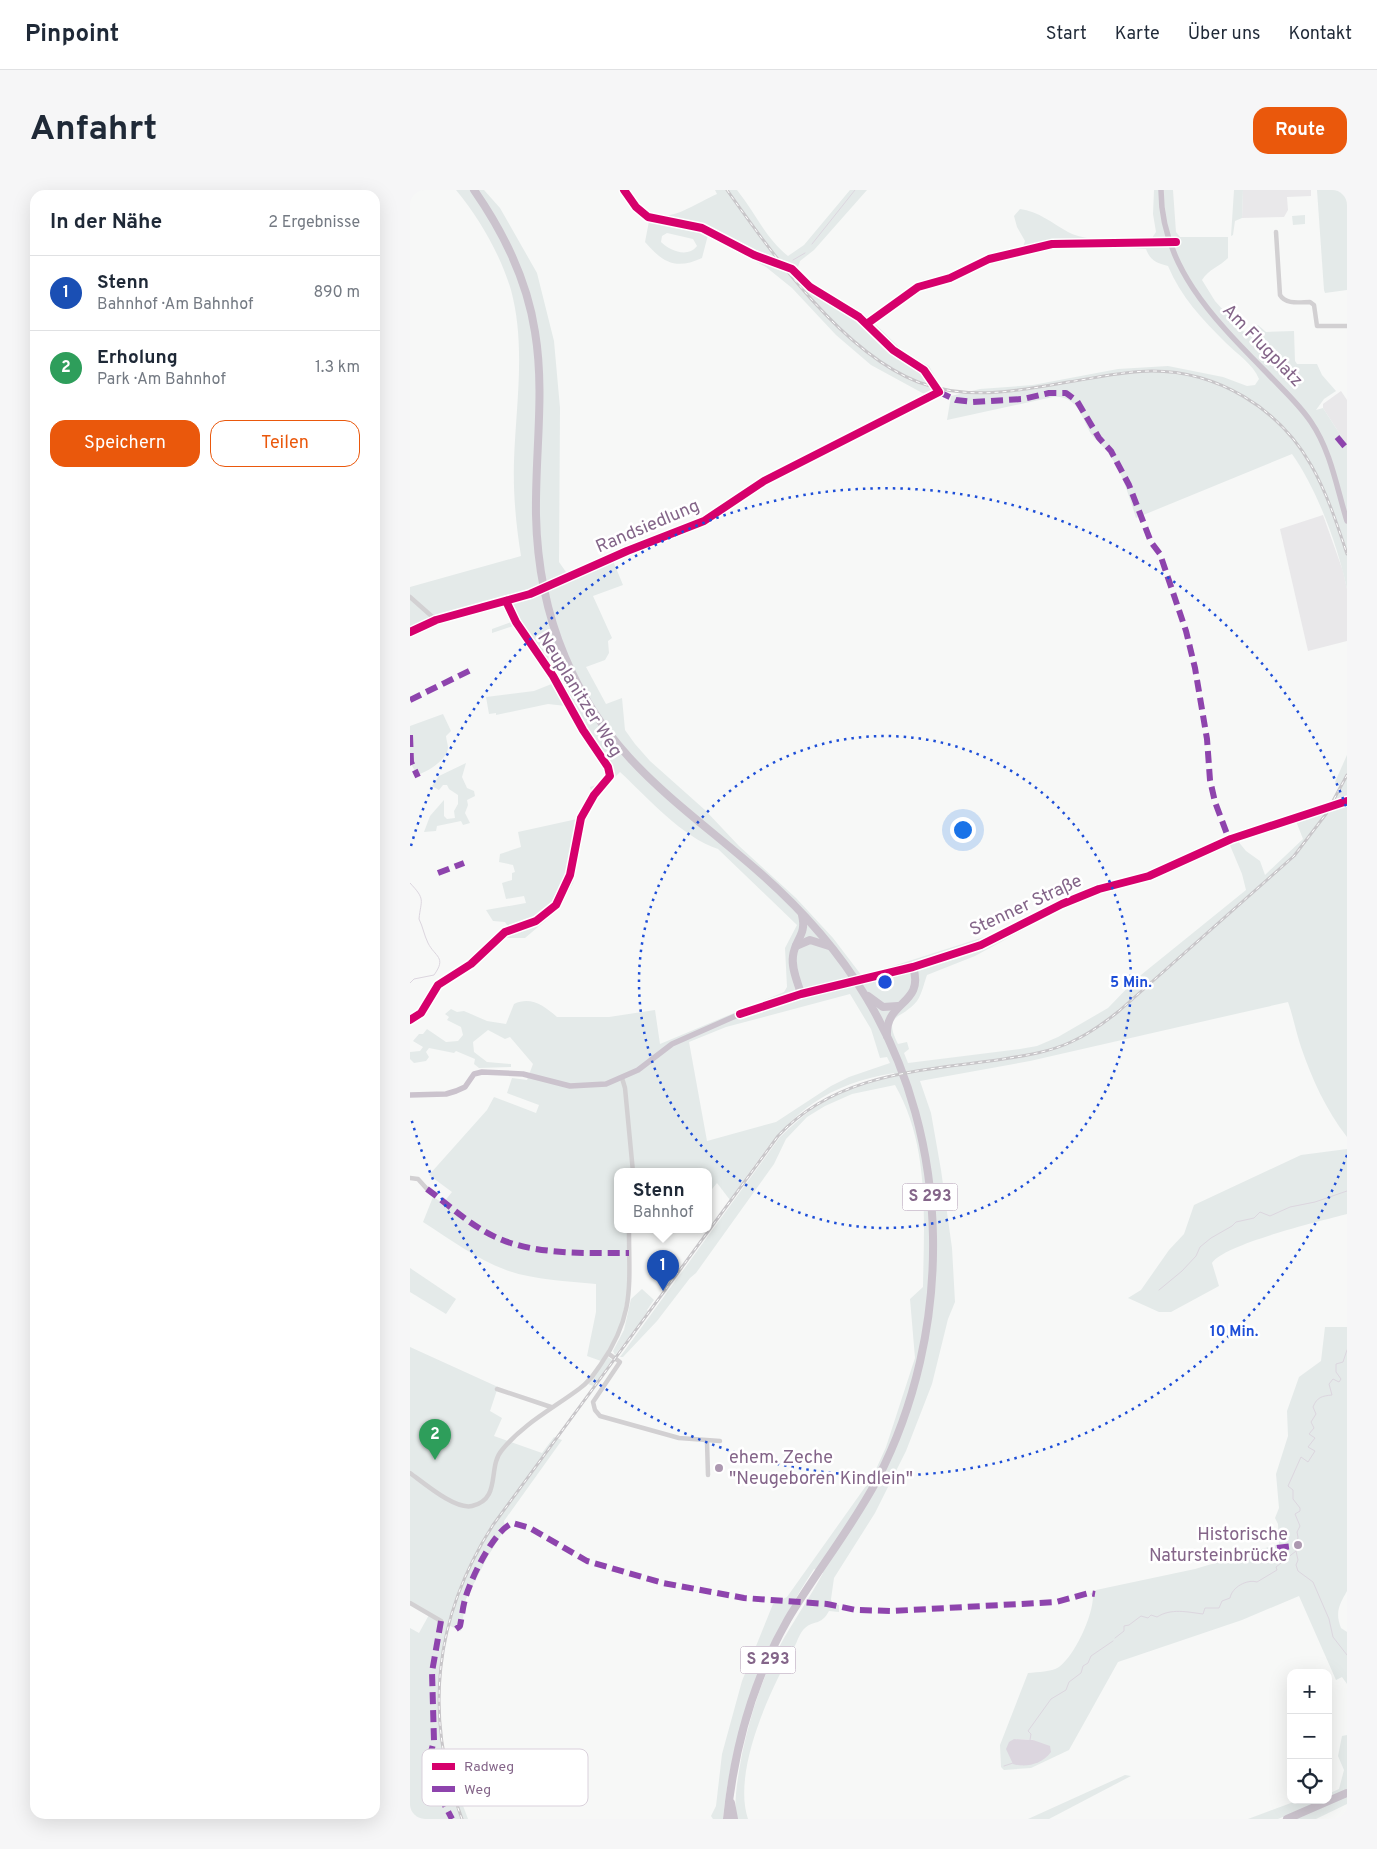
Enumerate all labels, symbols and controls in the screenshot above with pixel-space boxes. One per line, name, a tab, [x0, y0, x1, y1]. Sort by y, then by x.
text: Pinpoint	[25, 20, 119, 50]
text: Start	[1046, 23, 1087, 46]
text: Karte	[1115, 23, 1160, 46]
text: Über uns	[1188, 23, 1260, 46]
text: Kontakt	[1288, 23, 1352, 46]
button: Route	[1253, 107, 1347, 154]
text: Anfahrt	[30, 108, 157, 152]
text: In der Nähe	[50, 209, 162, 236]
text: 2 Ergebnisse	[268, 213, 360, 233]
text: Stenn	[97, 271, 149, 295]
text: 1	[63, 283, 69, 303]
text: 890 m	[314, 283, 360, 303]
text: Bahnhof · Am Bahnhof	[97, 295, 253, 315]
street label: Am Flugplatz	[1217, 300, 1307, 392]
text: Erholung	[97, 346, 178, 370]
text: 2	[61, 358, 71, 378]
text: 1.3 km	[315, 358, 360, 378]
text: Park · Am Bahnhof	[97, 370, 226, 390]
button: Speichern	[50, 420, 200, 467]
button: Teilen	[210, 420, 360, 467]
street label: Randsiedlung	[593, 495, 703, 559]
street label: Neuplanitzer Weg	[531, 628, 627, 762]
your location	[950, 817, 976, 843]
street label: Stenner Straße	[966, 870, 1086, 942]
centre of rings	[876, 973, 894, 991]
text: 5 Min.	[1110, 974, 1152, 993]
popup	[614, 1168, 712, 1233]
text: Stenn	[633, 1179, 685, 1203]
road number: S 293	[902, 1184, 958, 1210]
text: Bahnhof	[633, 1203, 693, 1223]
pin: 1	[647, 1250, 679, 1291]
text: 10 Min.	[1210, 1323, 1259, 1342]
pin: 2	[419, 1419, 451, 1460]
place label: ehem. Zeche "Neugeboren Kindlein"	[729, 1447, 913, 1491]
marker: ehem. Zeche "Neugeboren Kindlein"	[713, 1462, 725, 1474]
place label: Historische Natursteinbrücke	[1149, 1524, 1288, 1568]
marker: Historische Natursteinbrücke	[1292, 1539, 1304, 1551]
road number: S 293	[740, 1646, 796, 1674]
map controls	[1287, 1669, 1332, 1804]
button: +	[1287, 1669, 1332, 1714]
button: −	[1287, 1714, 1332, 1759]
legend	[422, 1749, 588, 1806]
text: Radweg	[464, 1759, 514, 1776]
button: locate	[1287, 1759, 1332, 1804]
text: Weg	[464, 1782, 491, 1799]

